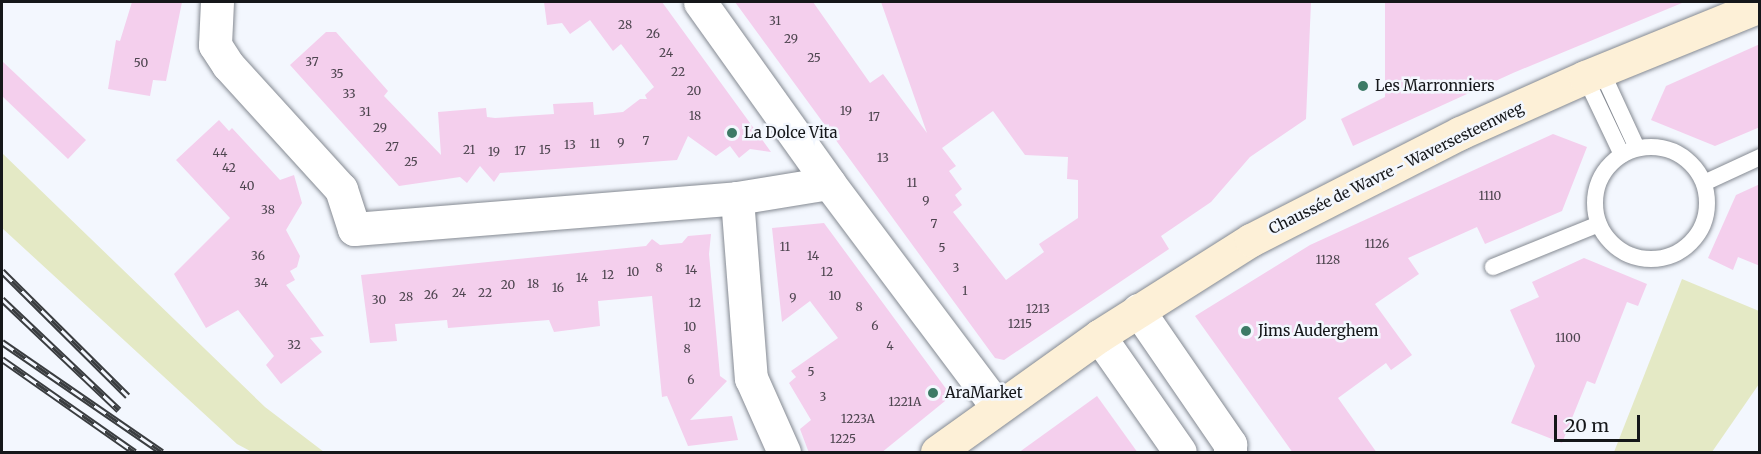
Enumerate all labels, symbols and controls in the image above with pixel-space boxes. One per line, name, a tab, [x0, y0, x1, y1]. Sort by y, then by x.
house number: 31	[769, 14, 781, 28]
house number: 28	[618, 18, 632, 32]
house number: 26	[646, 27, 660, 41]
house number: 29	[784, 32, 798, 46]
house number: 24	[659, 46, 673, 60]
house number: 25	[807, 51, 821, 65]
house number: 37	[305, 55, 319, 69]
house number: 50	[134, 56, 148, 70]
house number: 22	[671, 65, 685, 79]
house number: 35	[330, 67, 344, 81]
place label: Les Marronniers	[1375, 77, 1495, 95]
marker: Les Marronniers	[1356, 79, 1370, 93]
house number: 20	[687, 84, 701, 98]
house number: 33	[342, 87, 356, 101]
street label: Chaussée de Wavre - Waversesteenweg	[1266, 98, 1526, 238]
house number: 19	[840, 104, 852, 118]
house number: 31	[359, 105, 371, 119]
house number: 18	[689, 109, 701, 123]
house number: 17	[868, 110, 880, 124]
house number: 29	[373, 121, 387, 135]
place label: La Dolce Vita	[744, 124, 838, 142]
marker: La Dolce Vita	[725, 126, 739, 140]
house number: 7	[643, 134, 649, 148]
house number: 9	[617, 136, 625, 150]
house number: 11	[590, 137, 600, 151]
house number: 13	[564, 138, 576, 152]
house number: 27	[385, 140, 399, 154]
house number: 21	[463, 143, 475, 157]
house number: 15	[539, 143, 551, 157]
house number: 17	[514, 144, 526, 158]
house number: 19	[488, 145, 500, 159]
house number: 44	[213, 146, 227, 160]
house number: 13	[877, 151, 889, 165]
house number: 25	[404, 155, 418, 169]
house number: 42	[222, 161, 236, 175]
house number: 11	[907, 176, 917, 190]
house number: 40	[240, 179, 254, 193]
house number: 1110	[1479, 189, 1501, 203]
house number: 9	[922, 194, 930, 208]
house number: 38	[261, 203, 275, 217]
house number: 7	[931, 217, 937, 231]
house number: 1126	[1365, 237, 1389, 251]
house number: 11	[780, 240, 790, 254]
house number: 5	[938, 241, 946, 255]
house number: 36	[251, 249, 265, 263]
house number: 14	[807, 249, 819, 263]
house number: 1128	[1316, 253, 1340, 267]
house number: 8	[655, 261, 663, 275]
house number: 3	[953, 261, 959, 275]
house number: 14	[685, 263, 697, 277]
house number: 10	[627, 265, 639, 279]
house number: 12	[821, 265, 833, 279]
house number: 12	[602, 268, 614, 282]
house number: 14	[576, 271, 588, 285]
house number: 34	[254, 276, 268, 290]
house number: 18	[527, 277, 539, 291]
house number: 20	[501, 278, 515, 292]
house number: 16	[552, 281, 564, 295]
house number: 1	[962, 284, 968, 298]
house number: 24	[452, 286, 466, 300]
house number: 22	[478, 286, 492, 300]
house number: 26	[424, 288, 438, 302]
house number: 10	[829, 289, 841, 303]
house number: 28	[399, 290, 413, 304]
house number: 9	[789, 291, 797, 305]
house number: 30	[372, 293, 386, 307]
house number: 12	[689, 296, 701, 310]
house number: 8	[855, 300, 863, 314]
house number: 1213	[1026, 302, 1050, 316]
house number: 1215	[1008, 317, 1032, 331]
house number: 6	[871, 319, 879, 333]
house number: 10	[684, 320, 696, 334]
place label: Jims Auderghem	[1258, 322, 1378, 340]
marker: Jims Auderghem	[1239, 324, 1253, 338]
house number: 1100	[1555, 331, 1581, 345]
house number: 32	[287, 338, 301, 352]
house number: 4	[886, 339, 894, 353]
house number: 8	[683, 342, 691, 356]
house number: 5	[807, 365, 815, 379]
house number: 6	[687, 373, 695, 387]
place label: AraMarket	[945, 384, 1022, 402]
marker: AraMarket	[926, 386, 940, 400]
house number: 3	[820, 390, 826, 404]
house number: 1221A	[888, 395, 922, 409]
scale bar	[1557, 403, 1642, 441]
house number: 1223A	[841, 412, 875, 426]
text: 20 m	[1565, 414, 1609, 437]
house number: 1225	[830, 432, 856, 446]

